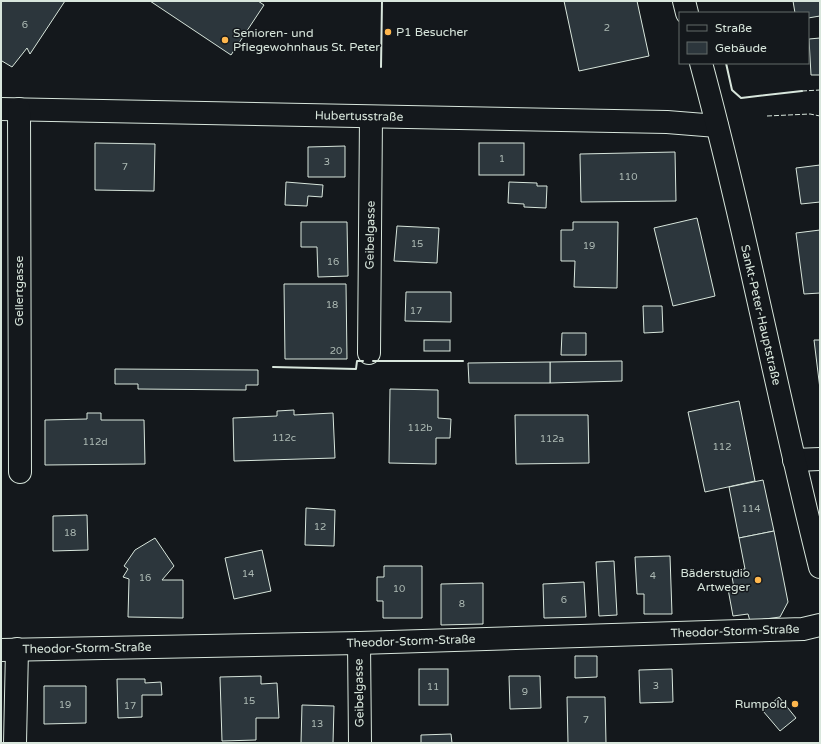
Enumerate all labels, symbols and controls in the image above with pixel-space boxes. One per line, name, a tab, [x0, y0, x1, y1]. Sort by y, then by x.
legend	[679, 12, 809, 64]
house number: 6	[22, 19, 28, 31]
text: Straße	[715, 21, 752, 35]
house number: 2	[604, 22, 610, 34]
place label: P1 Besucher	[396, 25, 468, 39]
place label: Senioren- und Pflegewohnhaus St. Peter	[233, 26, 380, 54]
marker: P1 Besucher	[383, 27, 393, 37]
marker: Senioren- und Pflegewohnhaus St. Peter	[220, 35, 230, 45]
text: Gebäude	[715, 41, 767, 55]
street label: Hubertusstraße	[315, 108, 404, 124]
house number: 1	[499, 153, 505, 165]
house number: 3	[324, 156, 330, 168]
house number: 7	[122, 161, 128, 173]
house number: 110	[619, 171, 637, 183]
street label: Geibelgasse	[362, 200, 378, 270]
house number: 15	[411, 238, 423, 250]
house number: 19	[583, 240, 595, 252]
street label: Sankt-Peter-Hauptstraße	[738, 243, 784, 387]
street label: Gellertgasse	[12, 256, 26, 326]
house number: 16	[327, 256, 339, 268]
house number: 18	[326, 299, 338, 311]
house number: 17	[410, 305, 422, 317]
house number: 20	[330, 345, 342, 357]
house number: 112b	[407, 422, 433, 434]
house number: 112c	[272, 432, 296, 444]
house number: 112a	[540, 433, 564, 445]
house number: 112d	[82, 436, 108, 448]
house number: 112	[713, 441, 731, 453]
house number: 114	[742, 503, 760, 515]
house number: 12	[314, 521, 326, 533]
house number: 18	[64, 527, 76, 539]
place label: Bäderstudio Artweger	[681, 566, 750, 594]
house number: 14	[242, 568, 254, 580]
house number: 4	[650, 570, 656, 582]
house number: 16	[139, 572, 151, 584]
marker: Bäderstudio Artweger	[753, 575, 763, 585]
house number: 10	[393, 583, 405, 595]
house number: 6	[561, 594, 567, 606]
house number: 8	[459, 598, 465, 610]
street label: Theodor-Storm-Straße	[670, 622, 800, 640]
street label: Theodor-Storm-Straße	[346, 632, 476, 650]
street label: Theodor-Storm-Straße	[22, 640, 152, 656]
street label: Geibelgasse	[351, 658, 367, 728]
house number: 3	[653, 680, 659, 692]
house number: 11	[427, 681, 439, 693]
house number: 9	[522, 686, 528, 698]
house number: 15	[243, 695, 255, 707]
place label: Rumpold	[735, 697, 787, 711]
house number: 19	[59, 699, 71, 711]
marker: Rumpold	[790, 699, 800, 709]
house number: 17	[124, 700, 136, 712]
house number: 7	[583, 714, 589, 726]
house number: 13	[311, 718, 323, 730]

